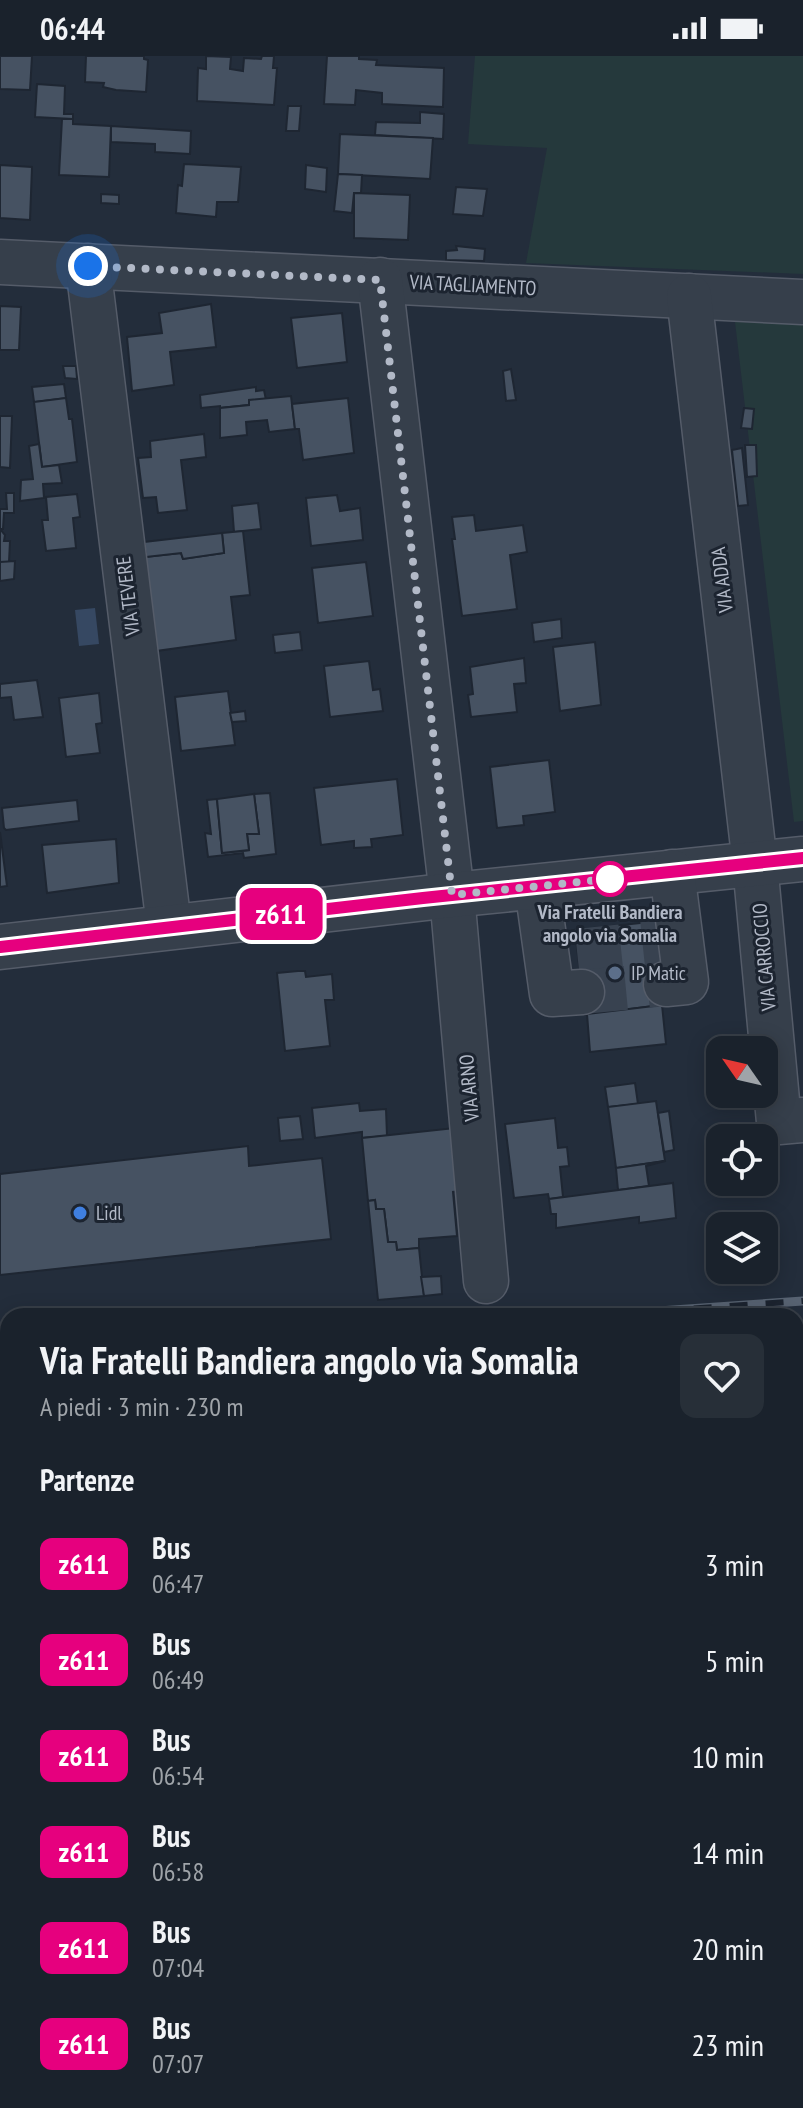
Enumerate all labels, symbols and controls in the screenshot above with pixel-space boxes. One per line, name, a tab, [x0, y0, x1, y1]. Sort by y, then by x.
text: 06:44	[40, 9, 105, 48]
your location	[68, 246, 108, 286]
street label: VIA TAGLIAMENTO	[408, 269, 537, 301]
street label: VIA ADDA	[705, 545, 739, 615]
street label: VIA TEVERE	[110, 555, 146, 638]
marker: Via Fratelli Bandiera angolo via Somalia	[593, 862, 627, 896]
line badge: z611	[225, 888, 337, 940]
text: z611	[256, 895, 306, 932]
place label: Via Fratelli Bandiera angolo via Somalia	[536, 899, 683, 948]
street label: VIA CARROCCIO	[746, 902, 782, 1013]
place label: IP Matic	[631, 960, 686, 986]
marker: IP Matic	[606, 964, 624, 982]
north arrow	[706, 1036, 778, 1108]
map controls	[706, 1036, 778, 1284]
street label: VIA ARNO	[453, 1053, 485, 1124]
button: locate	[706, 1124, 778, 1196]
place label: Lidl	[96, 1200, 122, 1226]
marker: Lidl	[71, 1204, 89, 1222]
button: layers	[706, 1212, 778, 1284]
button: heart	[680, 1334, 764, 1418]
text: Via Fratelli Bandiera angolo via Somalia	[40, 1335, 579, 1384]
text: A piedi · 3 min · 230 m	[40, 1390, 243, 1423]
text: Partenze	[40, 1460, 135, 1499]
text: Bus	[152, 1528, 191, 1567]
text: z611	[59, 1545, 109, 1582]
text: 3 min	[705, 1545, 764, 1584]
text: 06:47	[152, 1567, 204, 1600]
text: Bus	[152, 1624, 191, 1663]
text: z611	[59, 1641, 109, 1678]
text: 5 min	[705, 1641, 764, 1680]
text: 06:49	[152, 1663, 204, 1696]
text: Bus	[152, 1720, 191, 1759]
text: z611	[59, 1737, 109, 1774]
text: 10 min	[691, 1737, 764, 1776]
text: 06:54	[152, 1759, 204, 1792]
text: Bus	[152, 1816, 191, 1855]
text: z611	[59, 1833, 109, 1870]
text: 14 min	[691, 1833, 764, 1872]
text: 06:58	[152, 1855, 204, 1888]
text: Bus	[152, 1912, 191, 1951]
text: z611	[59, 1929, 109, 1966]
text: 20 min	[691, 1929, 764, 1968]
text: 07:04	[152, 1951, 204, 1984]
text: Bus	[152, 2008, 191, 2047]
text: z611	[59, 2025, 109, 2062]
text: 23 min	[691, 2025, 764, 2064]
text: 07:07	[152, 2047, 204, 2080]

